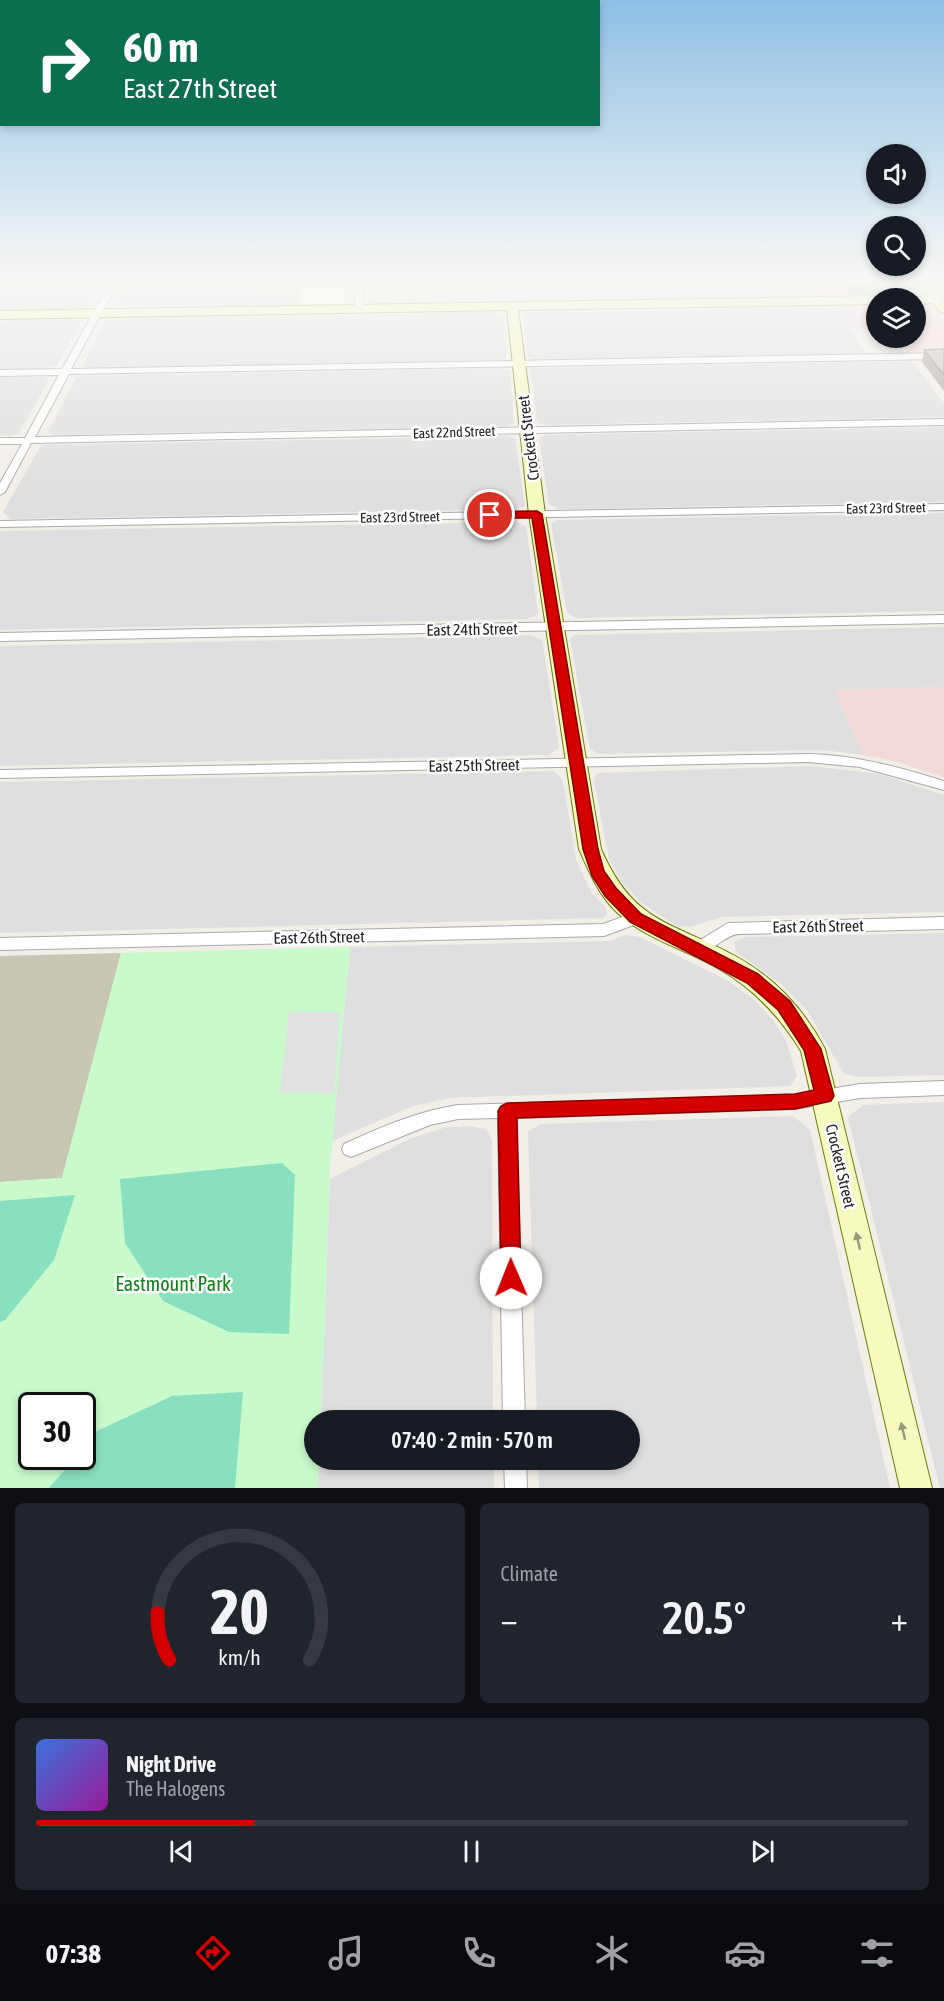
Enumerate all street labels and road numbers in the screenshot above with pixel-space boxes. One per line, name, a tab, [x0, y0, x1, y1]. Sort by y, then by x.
street label: Crockett Street	[514, 394, 542, 482]
street label: East 22nd Street	[412, 423, 496, 441]
street label: East 23rd Street	[846, 499, 926, 517]
street label: East 23rd Street	[360, 508, 440, 526]
street label: East 24th Street	[426, 619, 518, 639]
street label: East 25th Street	[428, 755, 520, 775]
street label: East 26th Street	[772, 916, 864, 936]
street label: East 26th Street	[273, 927, 365, 947]
street label: Crockett Street	[823, 1122, 860, 1210]

